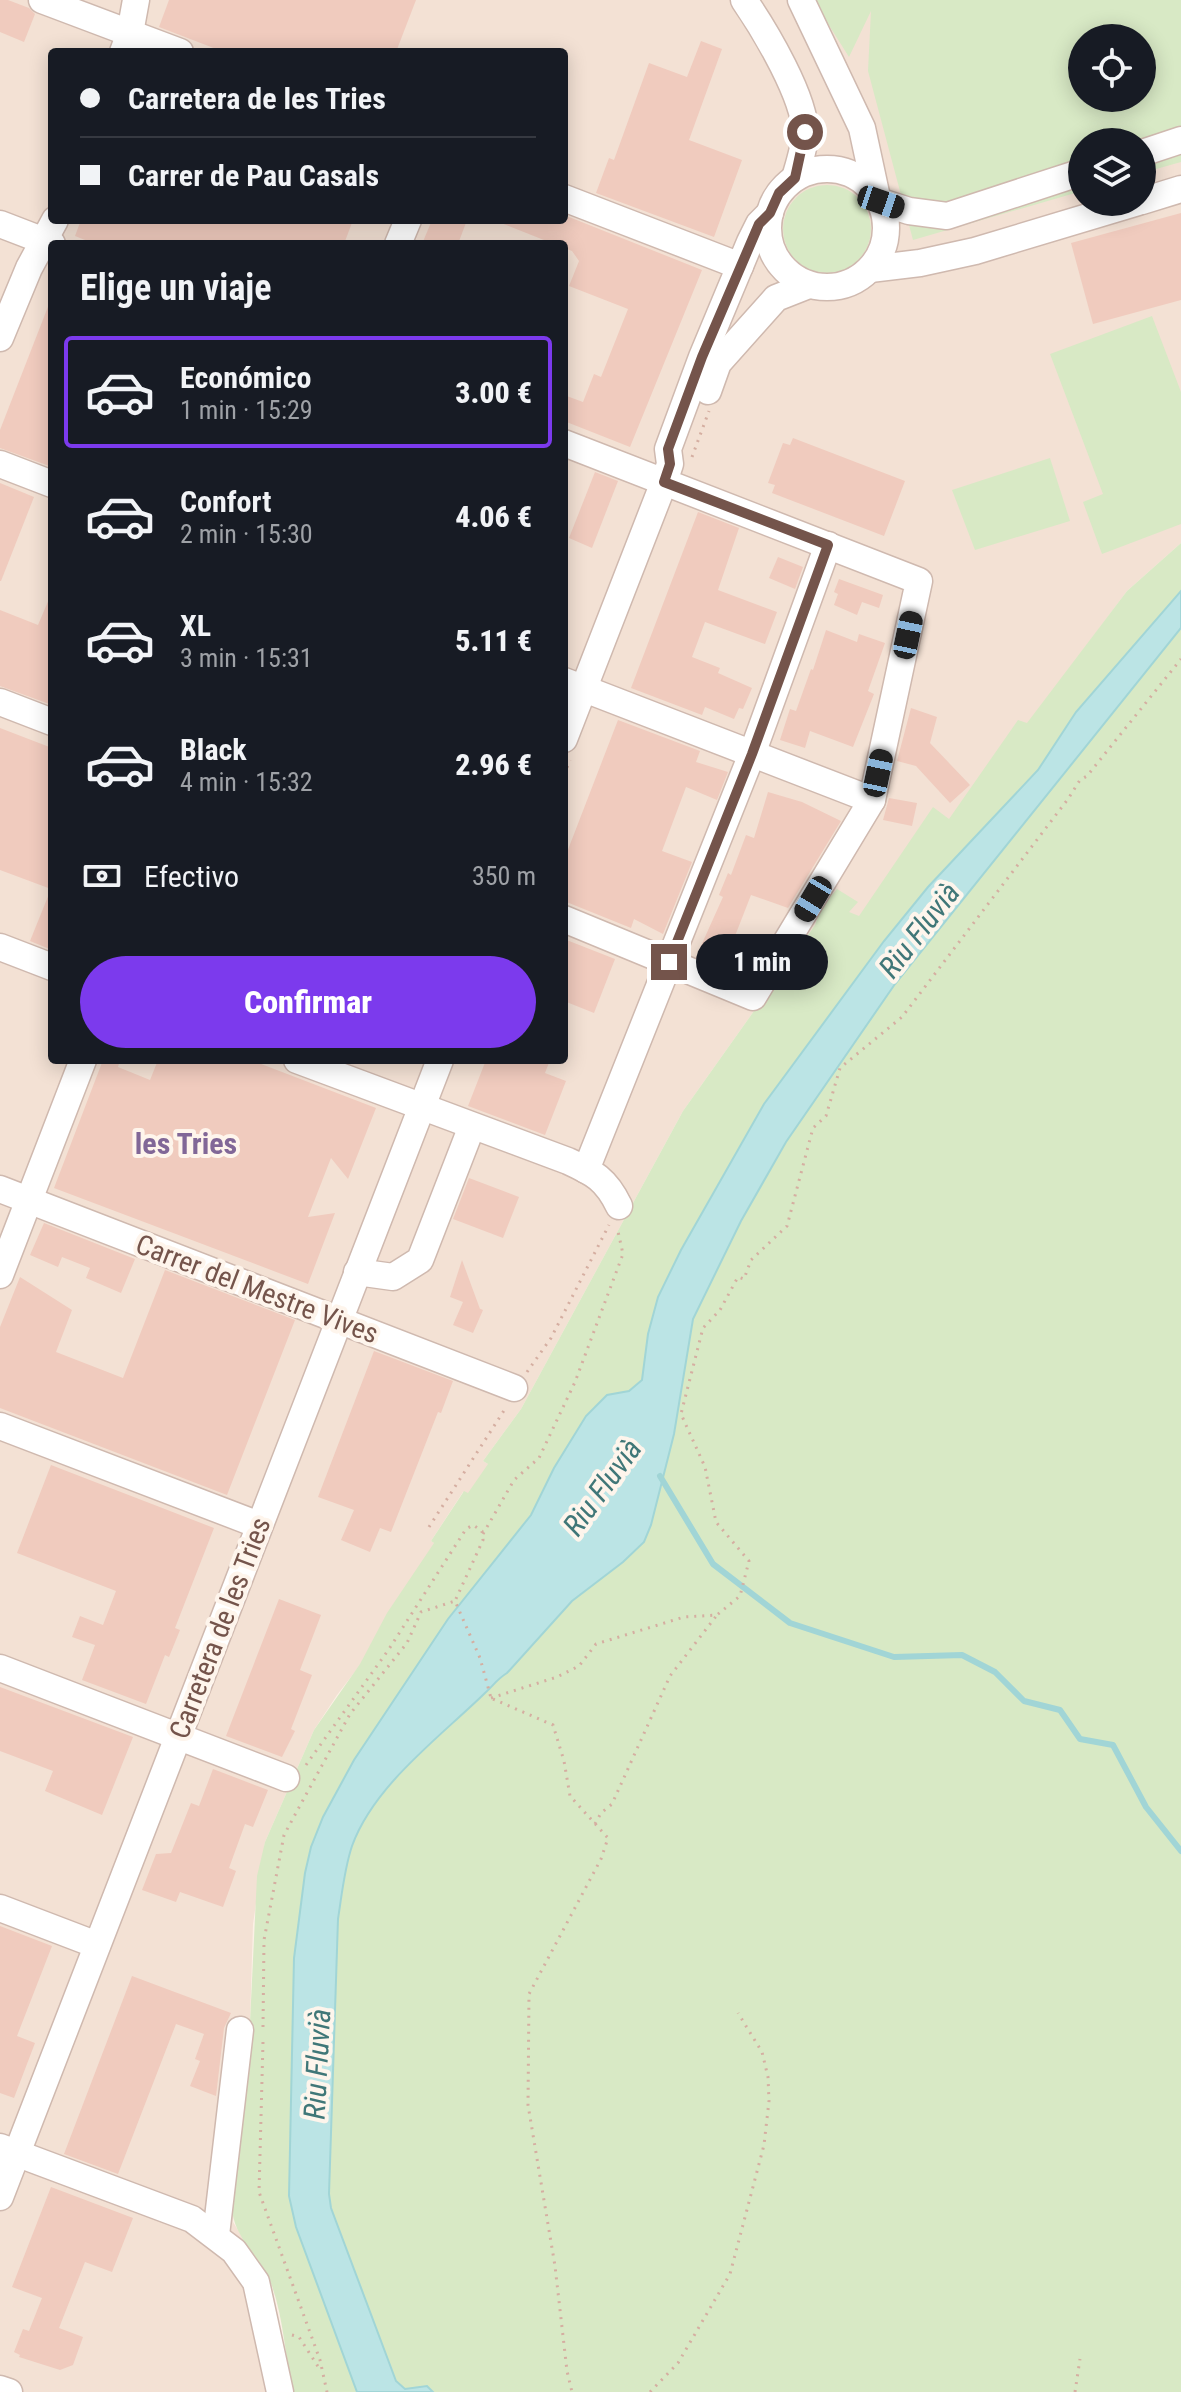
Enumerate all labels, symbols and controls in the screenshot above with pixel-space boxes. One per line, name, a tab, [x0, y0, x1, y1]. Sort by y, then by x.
map controls	[1068, 24, 1156, 216]
button: locate	[1068, 24, 1156, 112]
text: Carretera de les Tries	[128, 81, 386, 116]
route start	[787, 114, 823, 150]
button: layers	[1068, 128, 1156, 216]
text: Carrer de Pau Casals	[128, 158, 379, 193]
car	[854, 183, 908, 221]
text: Elige un viaje	[80, 267, 271, 309]
icon: car	[84, 356, 156, 428]
text: Económico	[180, 360, 311, 395]
text: 3.00 €	[455, 375, 532, 410]
text: 1 min · 15:29	[180, 395, 313, 425]
icon: car	[84, 480, 156, 552]
text: Confort	[180, 484, 271, 519]
text: 4.06 €	[455, 499, 532, 534]
text: 2 min · 15:30	[180, 519, 313, 549]
icon: car	[84, 604, 156, 676]
text: XL	[180, 608, 211, 643]
car	[891, 609, 925, 661]
text: 5.11 €	[455, 623, 532, 658]
text: 3 min · 15:31	[180, 643, 313, 673]
icon: car	[84, 728, 156, 800]
text: Black	[180, 732, 247, 767]
text: 2.96 €	[455, 747, 532, 782]
car	[861, 747, 895, 799]
text: 4 min · 15:32	[180, 767, 313, 797]
icon: cash	[80, 854, 124, 898]
text: Efectivo	[144, 859, 239, 894]
text: 350 m	[472, 861, 536, 891]
car	[790, 872, 836, 926]
water label: Riu Fluvià	[871, 876, 967, 984]
callout: 1 min	[697, 934, 829, 990]
route end	[651, 944, 687, 980]
text: 1 min	[733, 947, 791, 977]
button: Confirmar	[80, 956, 536, 1048]
district label: les Tries	[135, 1126, 237, 1161]
street label: Carrer del Mestre Vives	[131, 1228, 383, 1350]
water label: Riu Fluvià	[555, 1432, 649, 1542]
street label: Carretera de les Tries	[163, 1513, 277, 1743]
water label: Riu Fluvià	[297, 2008, 337, 2120]

